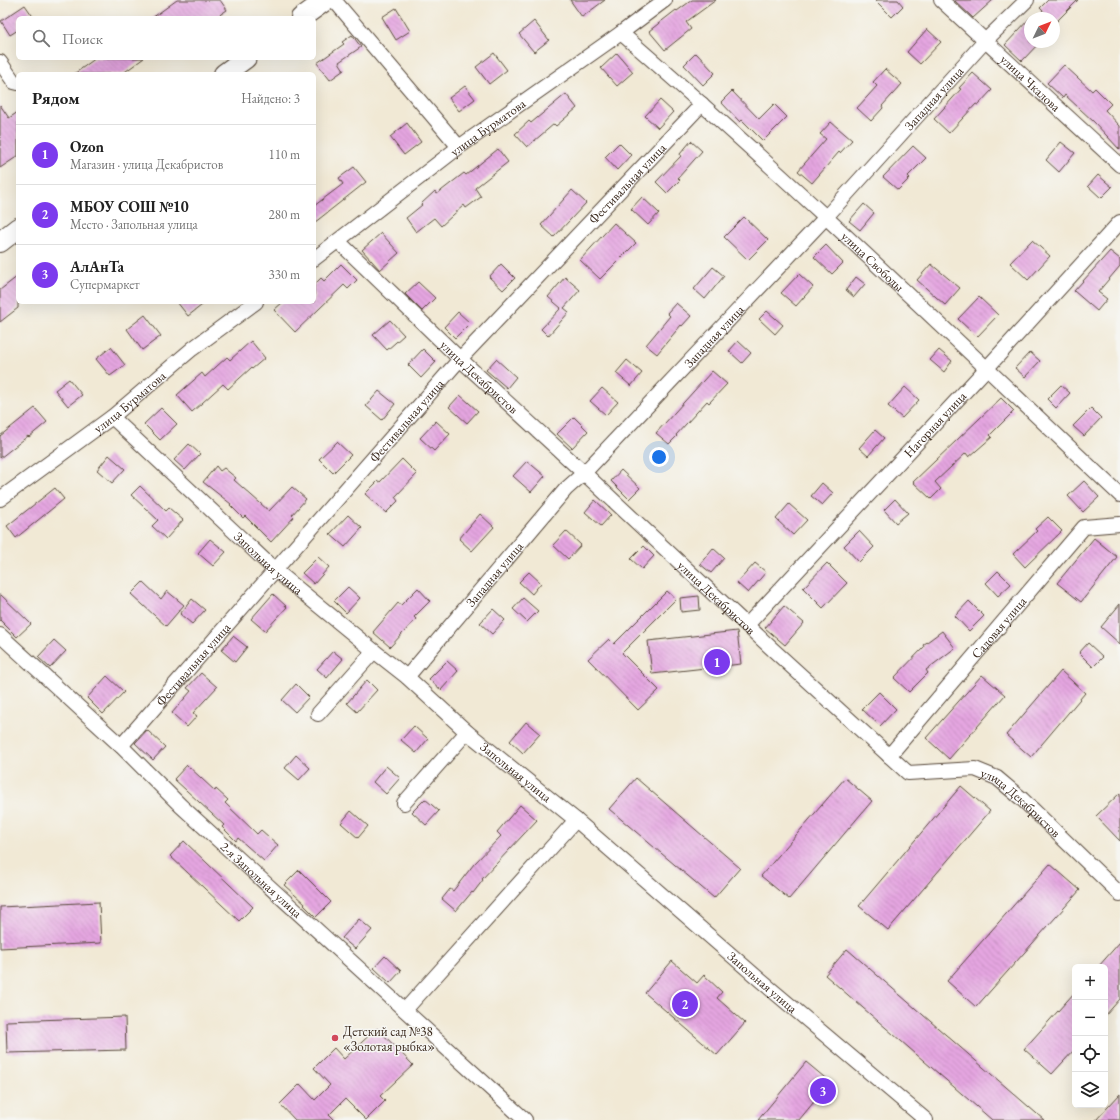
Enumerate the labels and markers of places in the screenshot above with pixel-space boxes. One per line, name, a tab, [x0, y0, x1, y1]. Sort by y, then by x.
pin: 1	[704, 647, 730, 677]
pin: 2	[672, 989, 698, 1019]
place label: Детский сад №38 «Золотая рыбка»	[343, 1023, 435, 1055]
marker: Детский сад №38 «Золотая рыбка»	[330, 1033, 340, 1043]
pin: 3	[810, 1076, 836, 1106]

